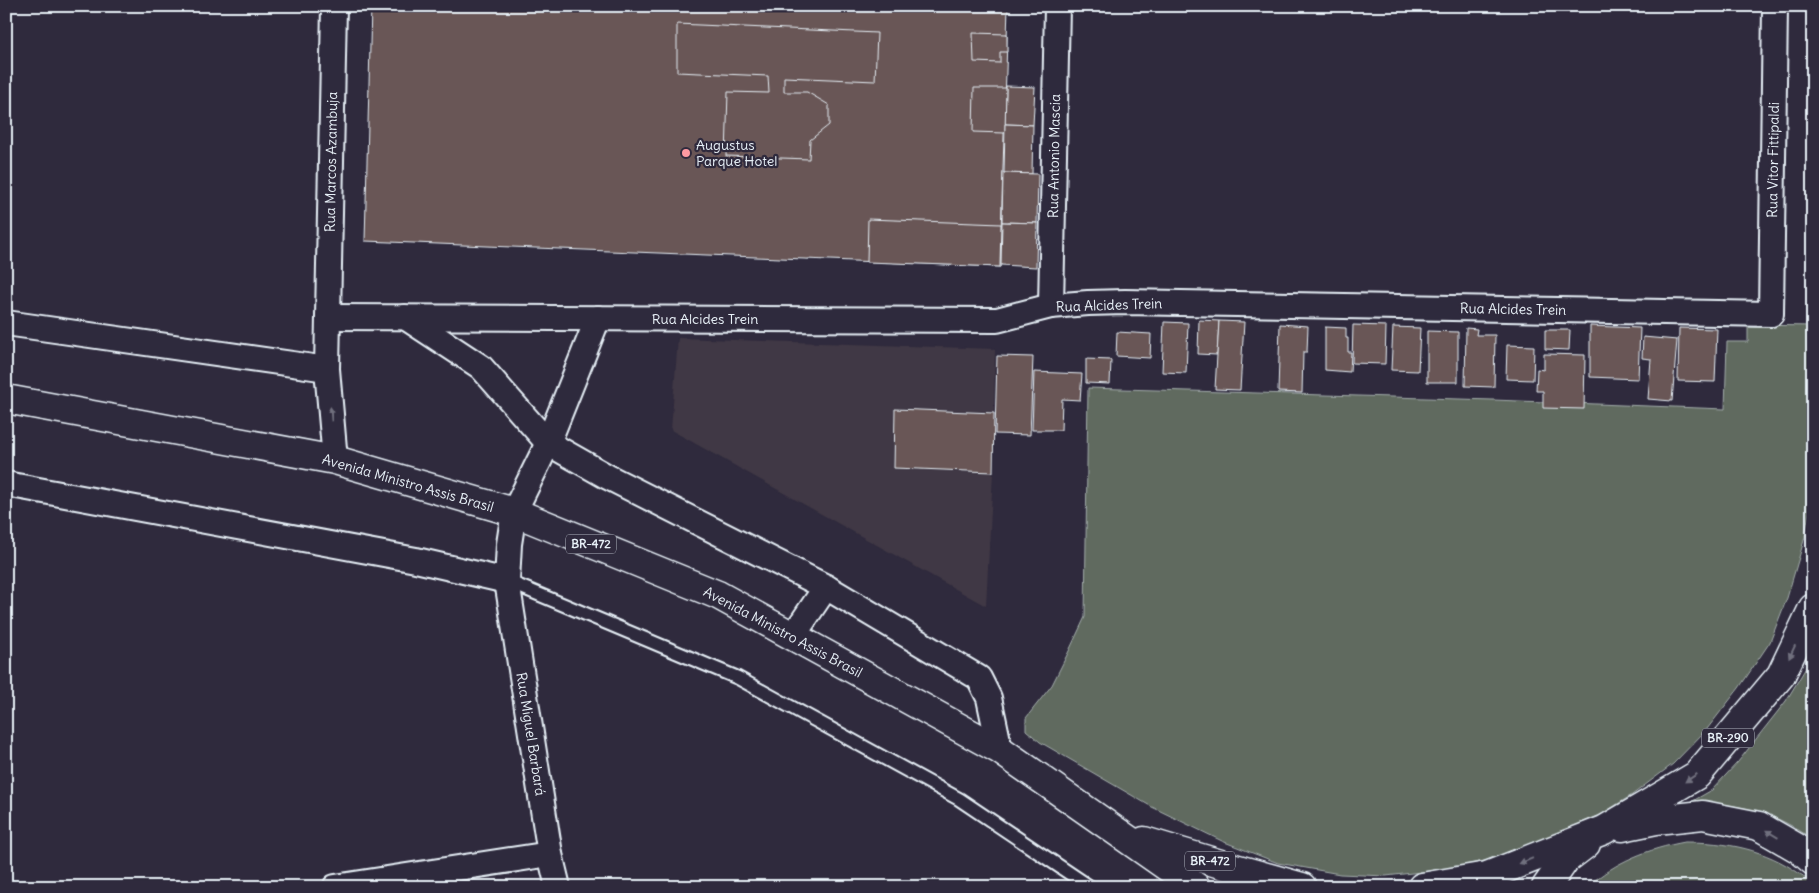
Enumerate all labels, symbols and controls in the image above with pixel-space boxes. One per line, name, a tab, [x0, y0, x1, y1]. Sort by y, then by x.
street label: Rua Marcos Azambuja	[321, 92, 341, 232]
street label: Rua Antonio Mascia	[1044, 94, 1064, 218]
street label: Rua Vitor Fittipaldi	[1763, 102, 1783, 218]
place label: Augustus Parque Hotel	[696, 136, 777, 170]
marker: Augustus Parque Hotel	[680, 147, 692, 159]
street label: Rua Alcides Trein	[1055, 294, 1163, 316]
street label: Rua Alcides Trein	[1460, 299, 1566, 319]
street label: Rua Alcides Trein	[652, 310, 758, 328]
one-way arrow	[327, 406, 335, 422]
street label: Avenida Ministro Assis Brasil	[320, 450, 496, 516]
road number: BR-472	[566, 534, 616, 554]
street label: Avenida Ministro Assis Brasil	[700, 582, 866, 682]
one-way arrow	[1788, 645, 1796, 660]
street label: Rua Miguel Barbará	[512, 671, 550, 797]
road number: BR-290	[1702, 728, 1754, 748]
one-way arrow	[1684, 774, 1698, 783]
one-way arrow	[1766, 829, 1779, 838]
road number: BR-472	[1185, 851, 1235, 870]
one-way arrow	[1518, 857, 1533, 865]

